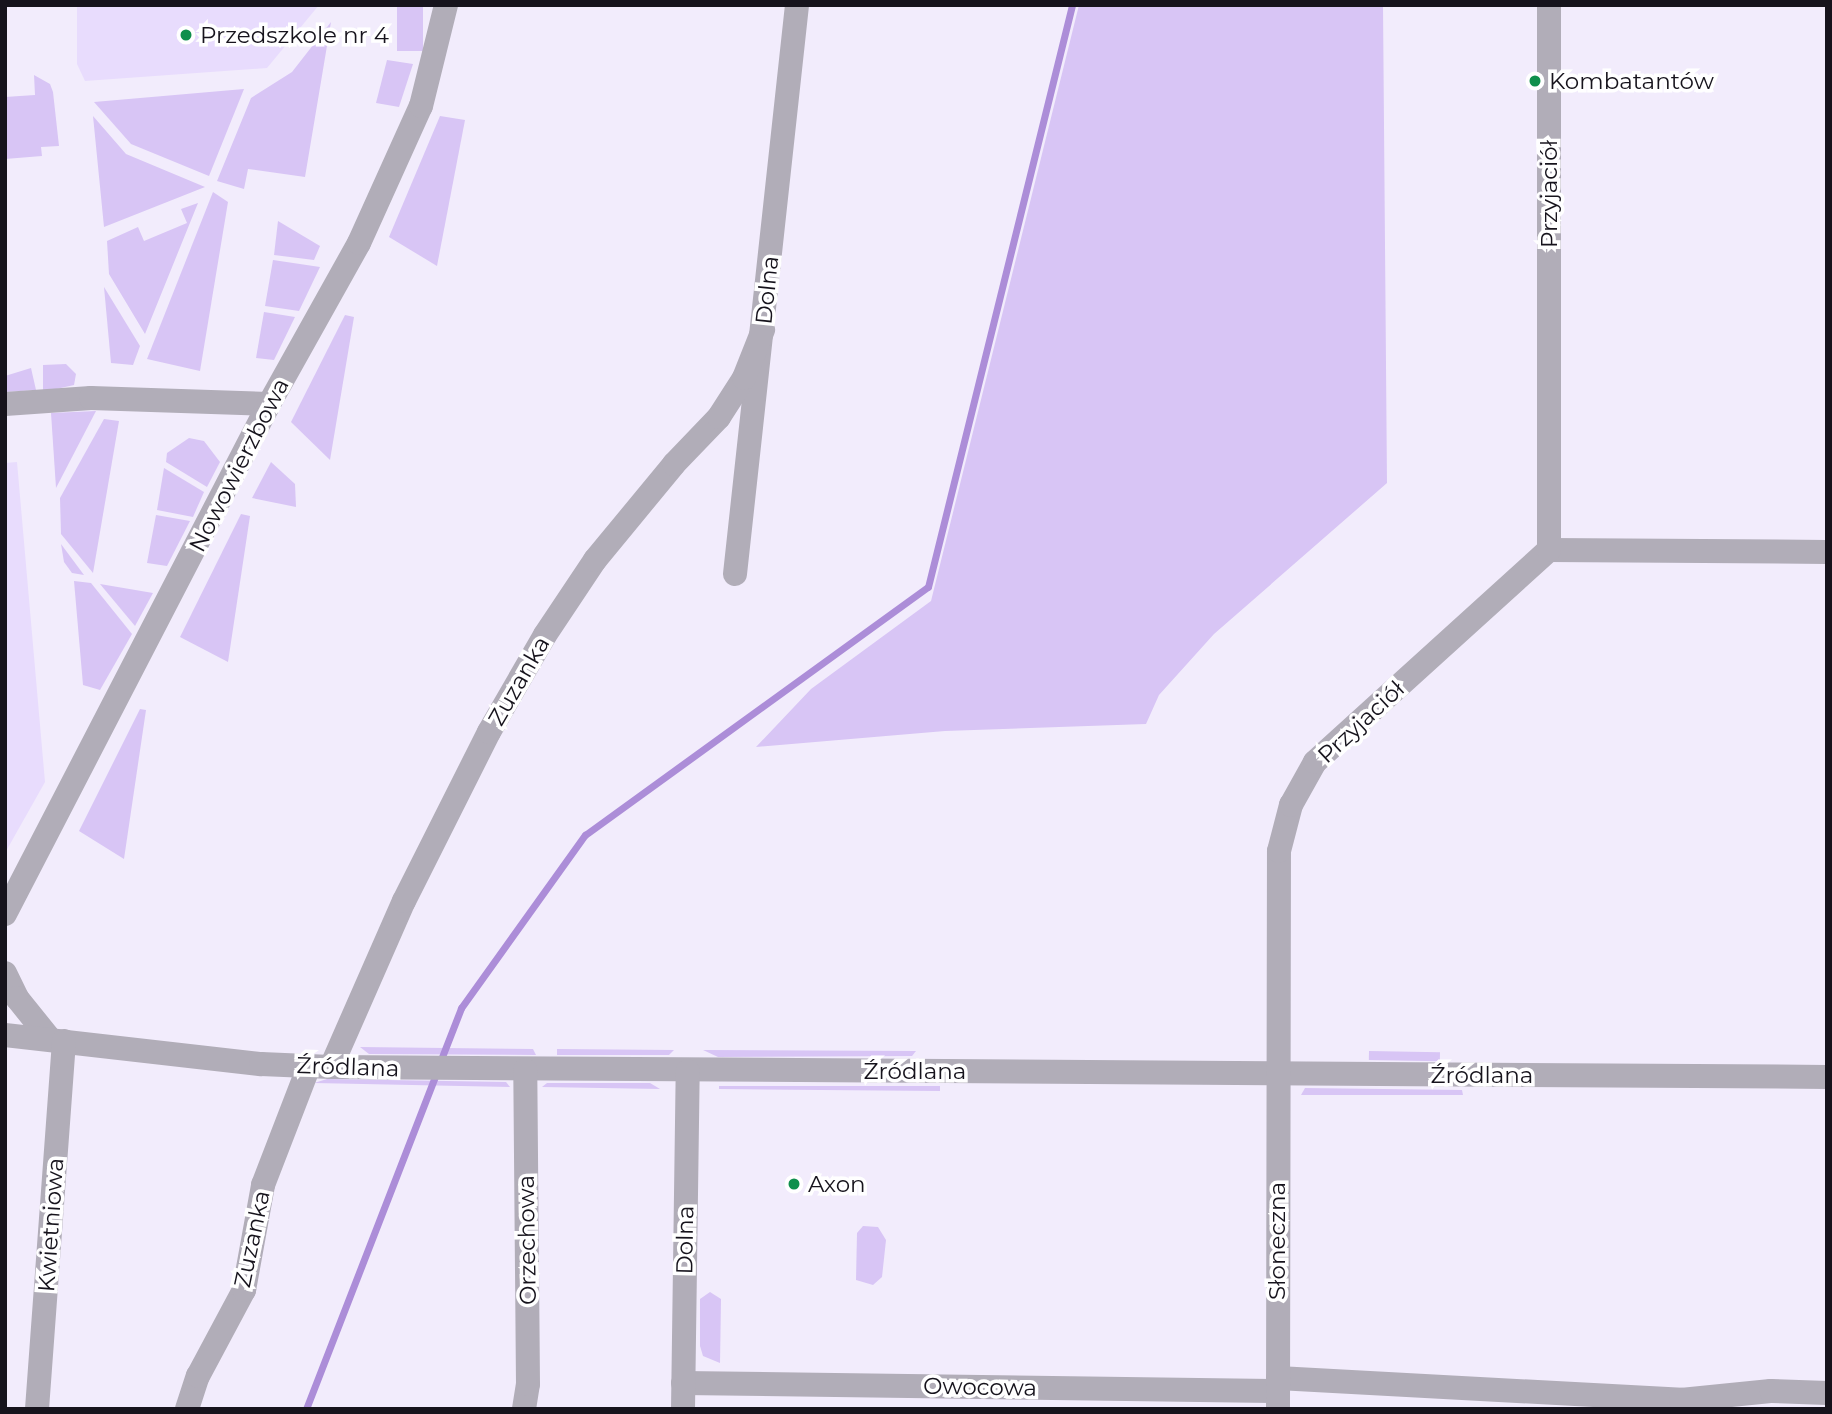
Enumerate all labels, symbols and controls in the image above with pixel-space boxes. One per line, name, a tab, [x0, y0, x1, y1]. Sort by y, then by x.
place label: Przedszkole nr 4	[200, 21, 389, 49]
marker: Przedszkole nr 4	[178, 27, 194, 43]
place label: Kombatantów	[1549, 67, 1714, 95]
marker: Kombatantów	[1527, 73, 1543, 89]
street label: Przyjaciół	[1535, 140, 1563, 248]
street label: Dolna	[750, 254, 784, 326]
street label: Nowowierzbowa	[183, 374, 295, 556]
street label: Zuzanka	[482, 632, 556, 730]
street label: Przyjaciół	[1312, 675, 1410, 769]
street label: Źródlana	[296, 1051, 400, 1083]
street label: Źródlana	[864, 1057, 966, 1085]
street label: Źródlana	[1431, 1061, 1533, 1089]
street label: Kwietniowa	[33, 1157, 69, 1293]
place label: Axon	[808, 1170, 866, 1198]
street label: Orzechowa	[512, 1175, 542, 1305]
marker: Axon	[786, 1176, 802, 1192]
street label: Słoneczna	[1263, 1182, 1291, 1300]
street label: Zuzanka	[228, 1188, 276, 1290]
street label: Dolna	[671, 1205, 699, 1275]
street label: Owocowa	[923, 1372, 1037, 1402]

